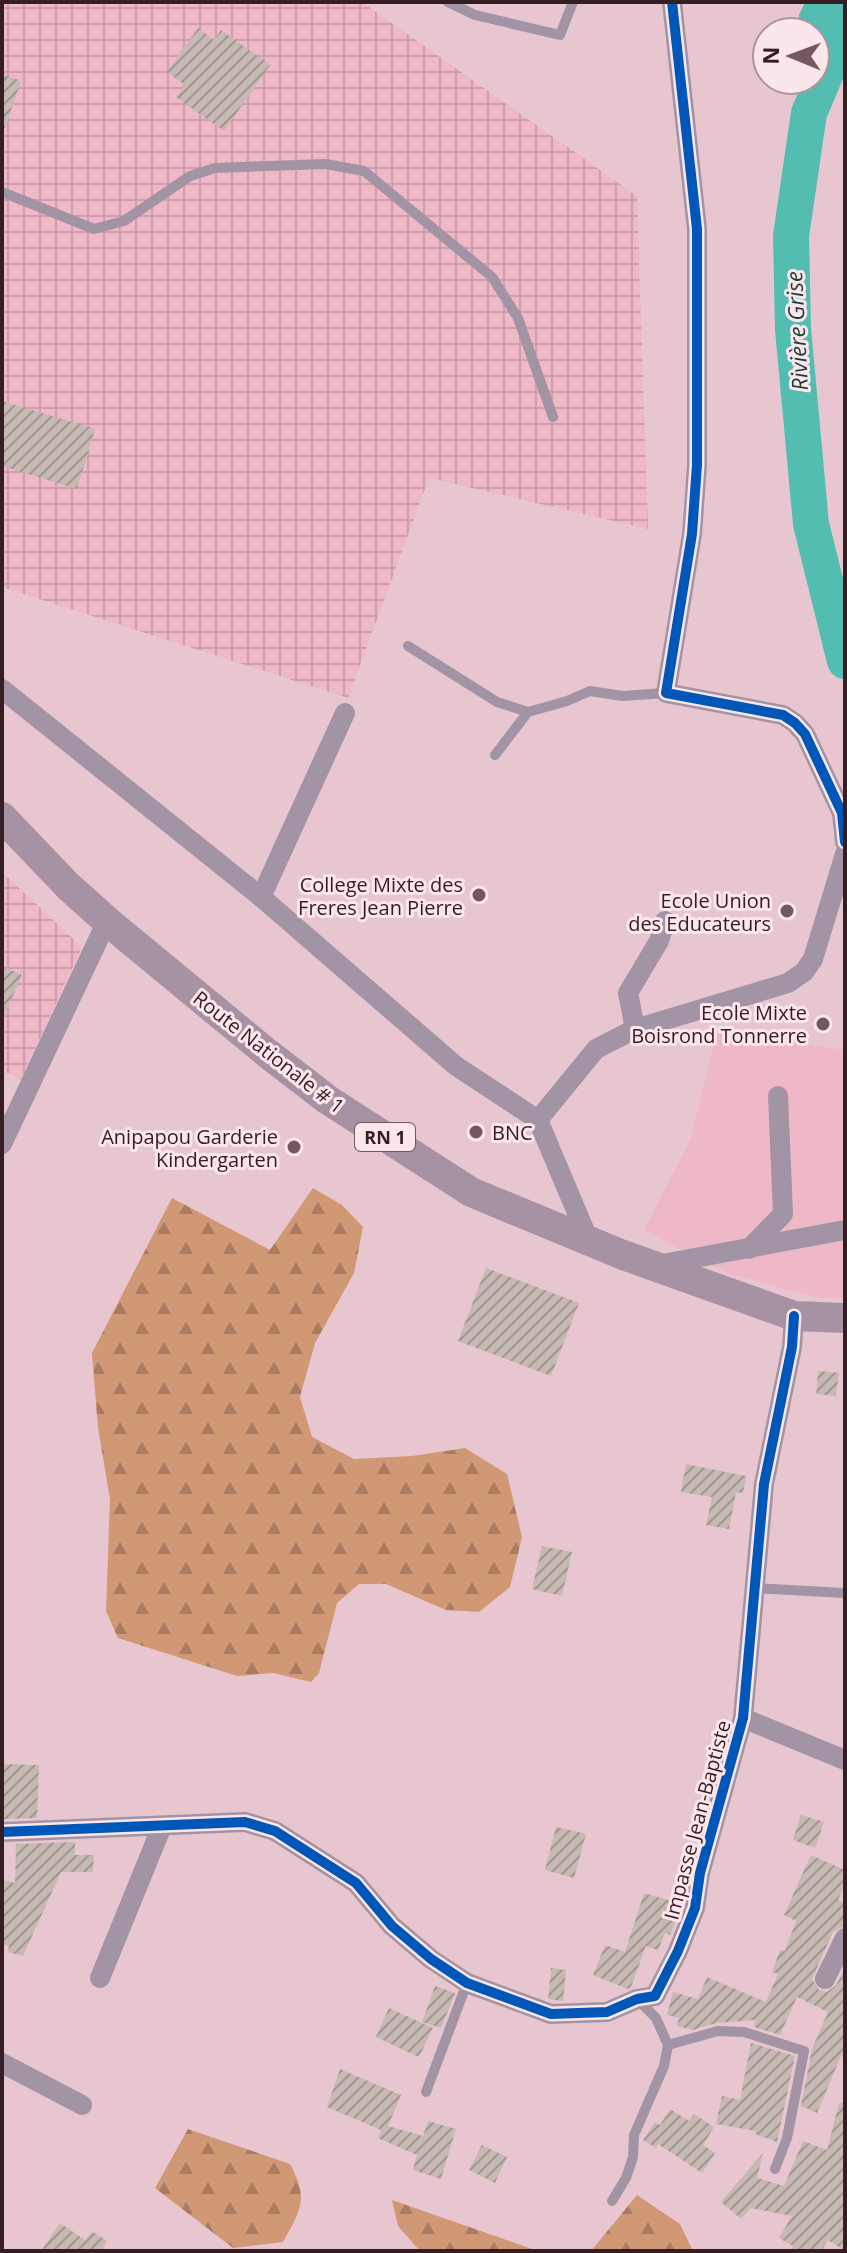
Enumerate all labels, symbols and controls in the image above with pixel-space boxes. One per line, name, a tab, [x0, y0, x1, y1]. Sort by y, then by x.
north arrow	[751, 16, 831, 96]
text: N	[755, 46, 785, 65]
water label: Rivière Grise	[778, 270, 814, 392]
place label: College Mixte des Freres Jean Pierre	[298, 871, 463, 921]
marker: College Mixte des Freres Jean Pierre	[470, 886, 488, 904]
place label: Ecole Union des Educateurs	[628, 887, 771, 937]
marker: Ecole Union des Educateurs	[778, 902, 796, 920]
street label: Route Nationale # 1	[188, 984, 350, 1120]
place label: Ecole Mixte Boisrond Tonnerre	[631, 999, 807, 1049]
marker: Ecole Mixte Boisrond Tonnerre	[814, 1015, 832, 1033]
place label: BNC	[492, 1119, 533, 1146]
place label: Anipapou Garderie Kindergarten	[101, 1123, 278, 1173]
road number: RN 1	[355, 1123, 415, 1151]
marker: BNC	[467, 1123, 485, 1141]
marker: Anipapou Garderie Kindergarten	[285, 1138, 303, 1156]
street label: Impasse Jean-Baptiste	[657, 1717, 737, 1923]

